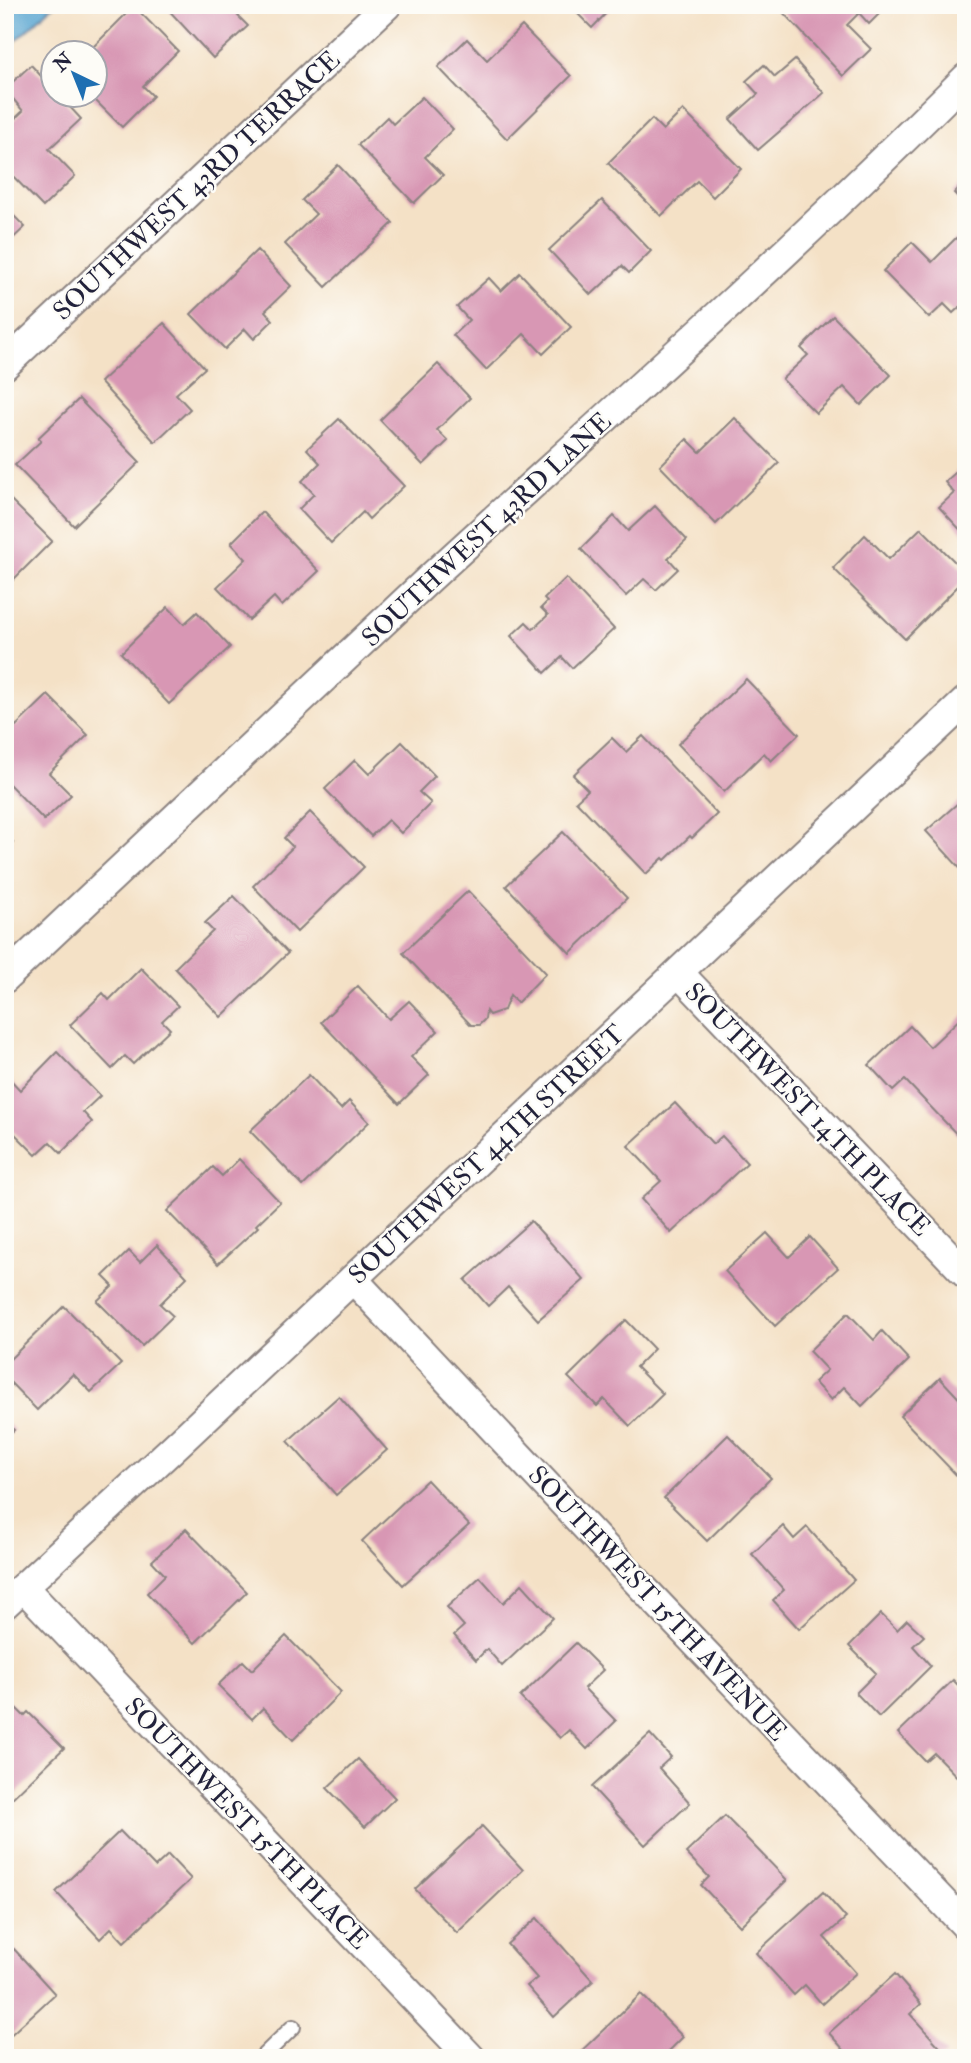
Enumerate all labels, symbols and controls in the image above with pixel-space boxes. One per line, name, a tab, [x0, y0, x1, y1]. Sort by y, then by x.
north arrow	[38, 38, 108, 108]
street label: SOUTHWEST 43RD TERRACE	[47, 44, 347, 327]
text: N	[48, 47, 78, 78]
street label: SOUTHWEST 43RD LANE	[355, 406, 618, 654]
street label: SOUTHWEST 14TH PLACE	[678, 976, 937, 1243]
street label: SOUTHWEST 44TH STREET	[342, 1018, 631, 1291]
street label: SOUTHWEST 15TH AVENUE	[521, 1459, 793, 1748]
street label: SOUTHWEST 15TH PLACE	[118, 1691, 375, 1956]

